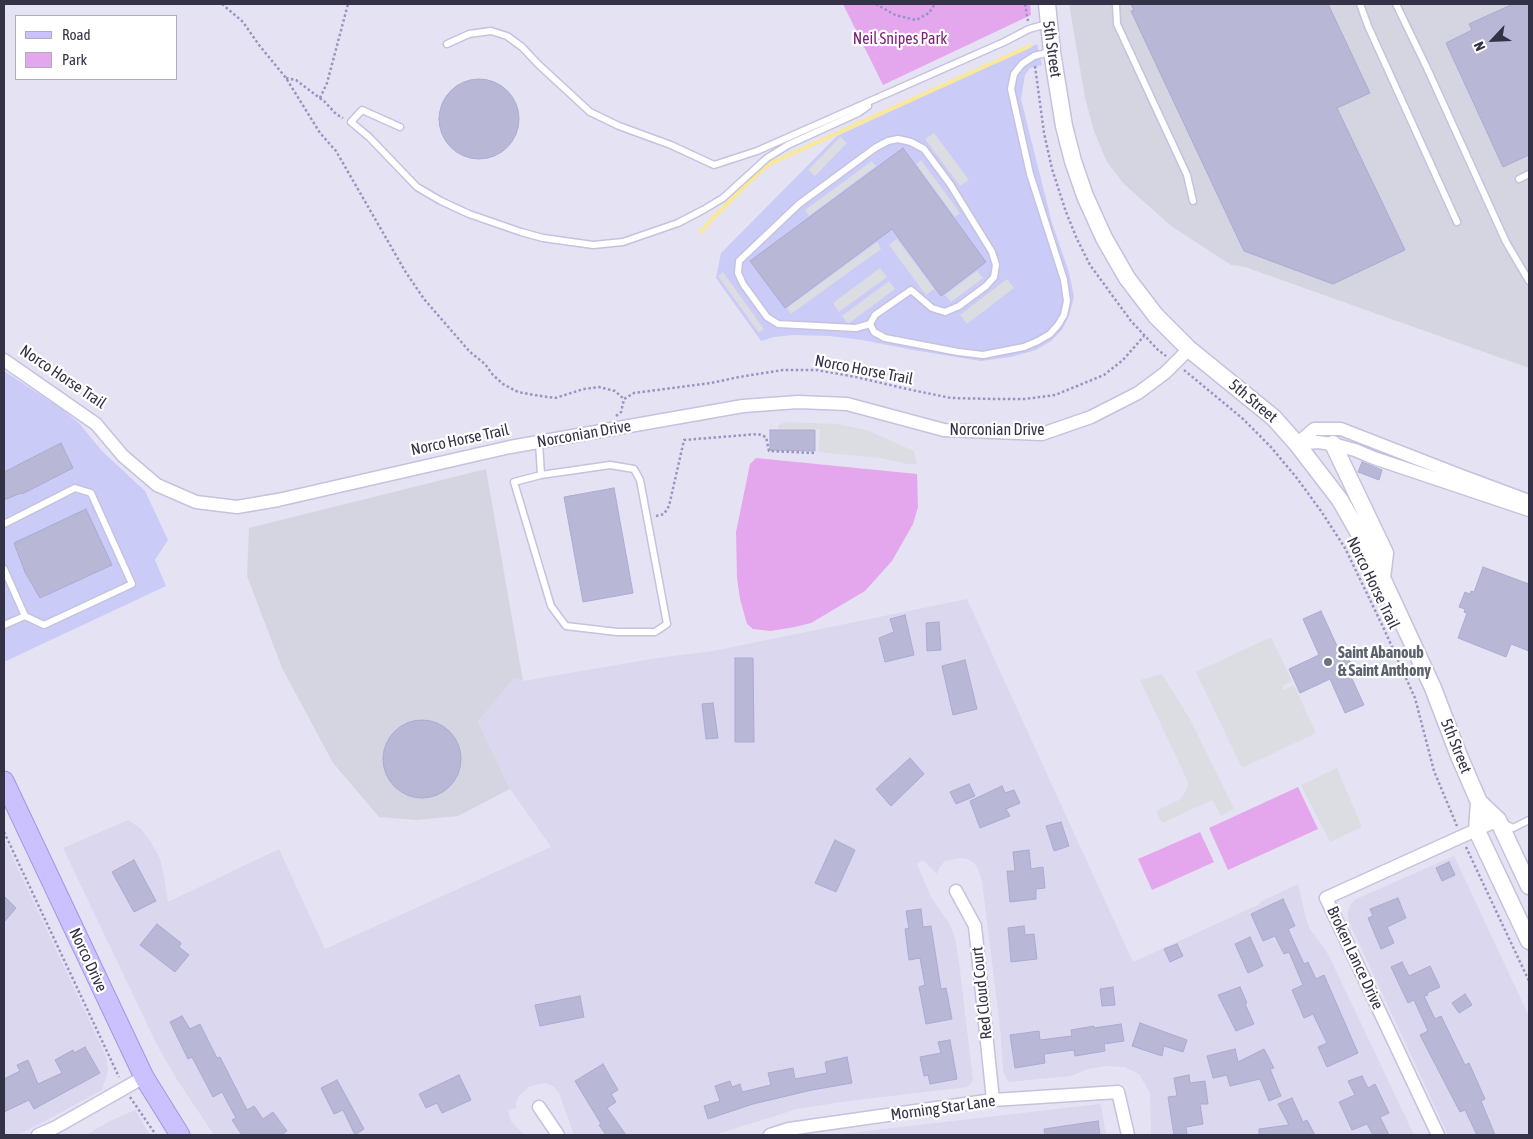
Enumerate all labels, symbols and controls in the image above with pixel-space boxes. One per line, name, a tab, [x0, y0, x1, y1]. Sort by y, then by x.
legend	[15, 15, 178, 80]
north arrow	[1468, 15, 1518, 65]
street label: 5th Street	[1039, 19, 1065, 79]
text: Road	[62, 26, 91, 43]
park label: Neil Snipes Park	[853, 29, 947, 49]
text: N	[1470, 39, 1488, 53]
text: Park	[62, 51, 87, 68]
street label: Norco Horse Trail	[16, 341, 110, 413]
street label: Norco Horse Trail	[813, 351, 915, 389]
street label: 5th Street	[1225, 375, 1281, 427]
street label: Norconian Drive	[536, 416, 632, 452]
street label: Norco Horse Trail	[409, 420, 511, 460]
street label: Norconian Drive	[949, 420, 1045, 440]
street label: Norco Horse Trail	[1343, 534, 1403, 632]
place label: Saint Abanoub & Saint Anthony	[1338, 643, 1431, 681]
marker: Saint Abanoub & Saint Anthony	[1322, 656, 1334, 668]
street label: 5th Street	[1436, 716, 1476, 776]
street label: Broken Lance Drive	[1323, 903, 1387, 1013]
street label: Norco Drive	[65, 925, 111, 995]
street label: Red Cloud Court	[968, 946, 996, 1040]
street label: Morning Star Lane	[889, 1091, 997, 1125]

